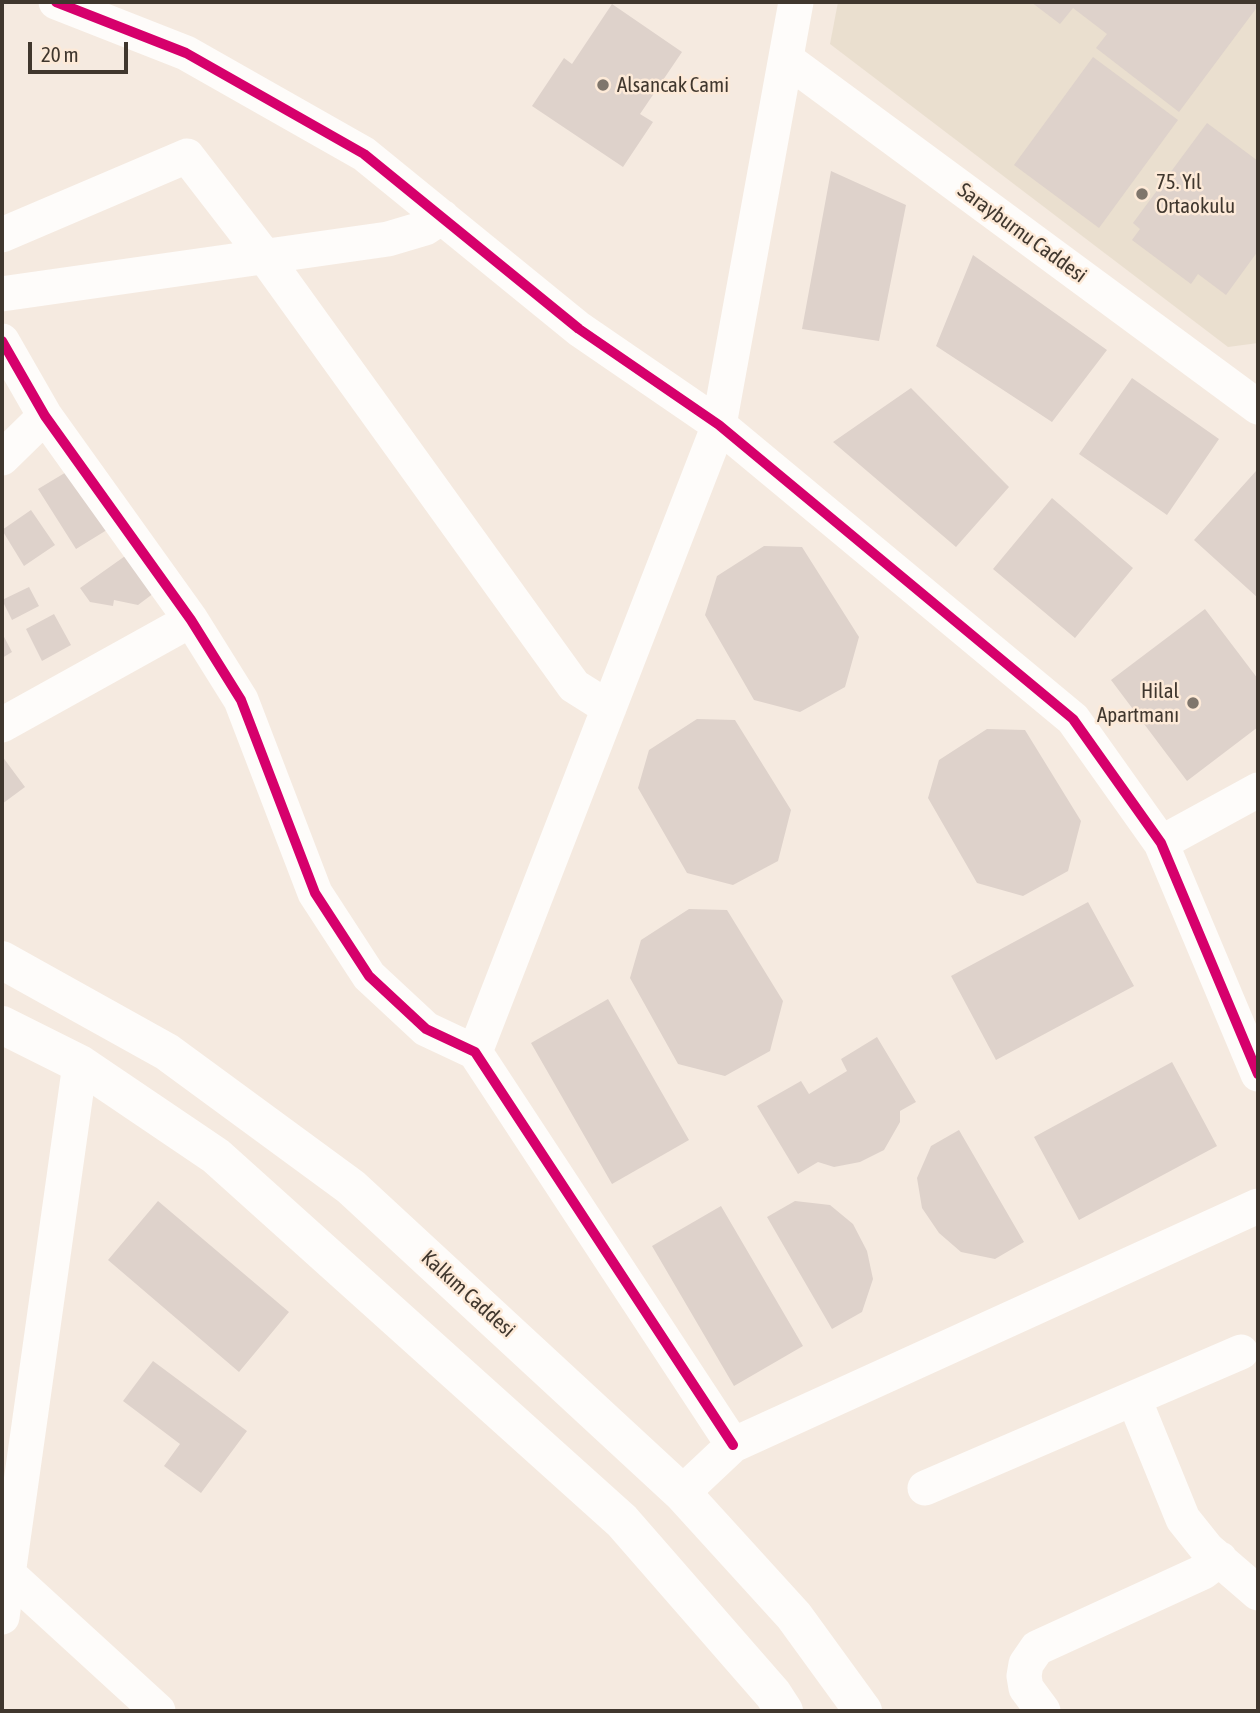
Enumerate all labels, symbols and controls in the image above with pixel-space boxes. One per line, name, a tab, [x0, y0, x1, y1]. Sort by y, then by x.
scale bar	[32, 28, 131, 72]
text: 20 m	[41, 42, 79, 66]
place label: Alsancak Cami	[617, 72, 729, 98]
marker: Alsancak Cami	[595, 77, 611, 93]
place label: 75. Yıl Ortaokulu	[1156, 169, 1235, 219]
street label: Sarayburnu Caddesi	[953, 178, 1091, 288]
marker: 75. Yıl Ortaokulu	[1134, 186, 1150, 202]
place label: Hilal Apartmanı	[1097, 678, 1179, 728]
marker: Hilal Apartmanı	[1185, 695, 1201, 711]
street label: Kalkım Caddesi	[416, 1245, 520, 1343]

